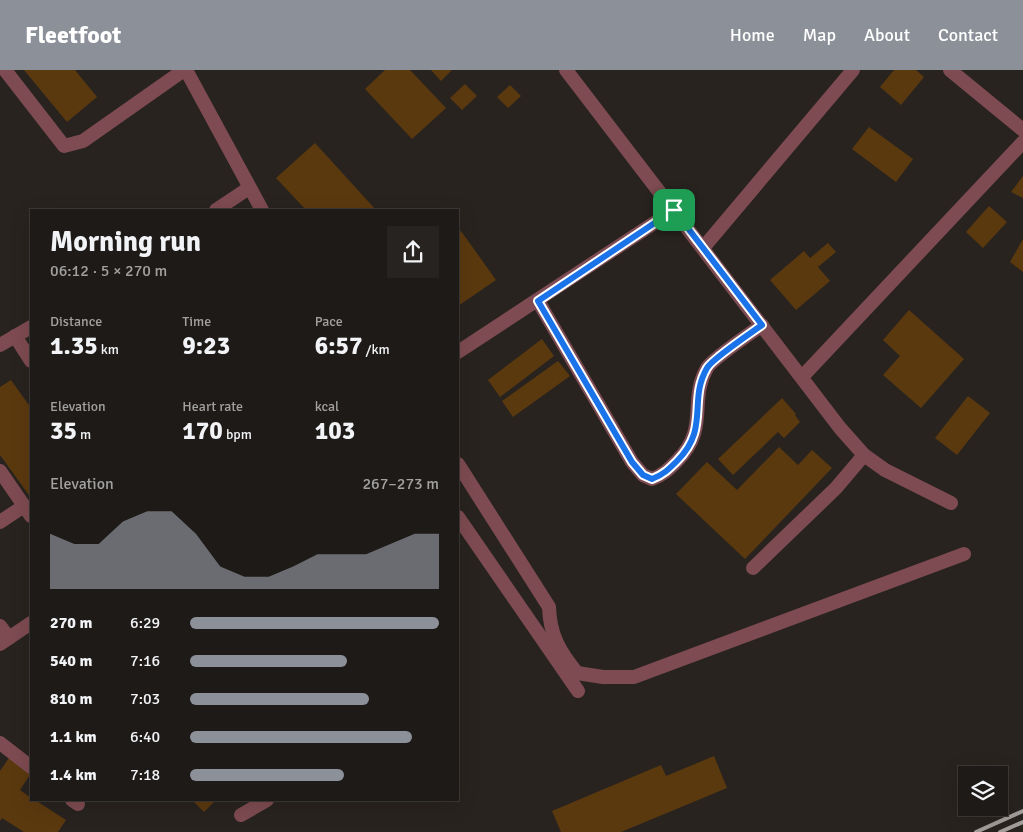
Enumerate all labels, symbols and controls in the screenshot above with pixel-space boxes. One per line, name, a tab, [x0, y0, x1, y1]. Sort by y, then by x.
text: Fleetfoot	[25, 20, 121, 50]
text: Home	[730, 24, 775, 46]
text: Map	[803, 24, 836, 46]
text: About	[864, 24, 910, 46]
text: Contact	[938, 24, 998, 46]
pin	[653, 189, 695, 231]
icon: arrive	[660, 196, 688, 224]
text: Morning run	[50, 225, 201, 259]
button: share	[387, 226, 439, 278]
text: 06:12 · 5 × 270 m	[50, 261, 167, 281]
text: Distance	[50, 313, 102, 330]
text: Time	[182, 313, 211, 330]
text: Pace	[315, 313, 343, 330]
text: 1.35	[50, 330, 98, 361]
text: 9:23	[182, 330, 230, 361]
text: 6:57	[315, 330, 363, 361]
text: km	[98, 341, 119, 358]
text: /km	[363, 341, 390, 358]
text: Elevation	[50, 398, 106, 415]
text: Heart rate	[182, 398, 243, 415]
text: kcal	[315, 398, 339, 415]
text: 35	[50, 415, 77, 446]
text: 170	[182, 415, 223, 446]
text: 103	[315, 415, 355, 446]
text: m	[77, 426, 91, 443]
text: bpm	[223, 426, 252, 443]
text: Elevation	[50, 474, 114, 494]
text: 267–273 m	[362, 474, 439, 494]
text: 270 m	[50, 613, 92, 633]
text: 6:29	[130, 613, 160, 633]
text: 540 m	[50, 651, 92, 671]
text: 7:16	[130, 651, 160, 671]
text: 810 m	[50, 689, 92, 709]
text: 7:03	[130, 689, 160, 709]
text: 1.1 km	[50, 727, 97, 747]
text: 6:40	[130, 727, 160, 747]
text: 1.4 km	[50, 765, 97, 785]
text: 7:18	[130, 765, 160, 785]
map controls	[958, 766, 1008, 816]
button: layers	[958, 766, 1008, 816]

